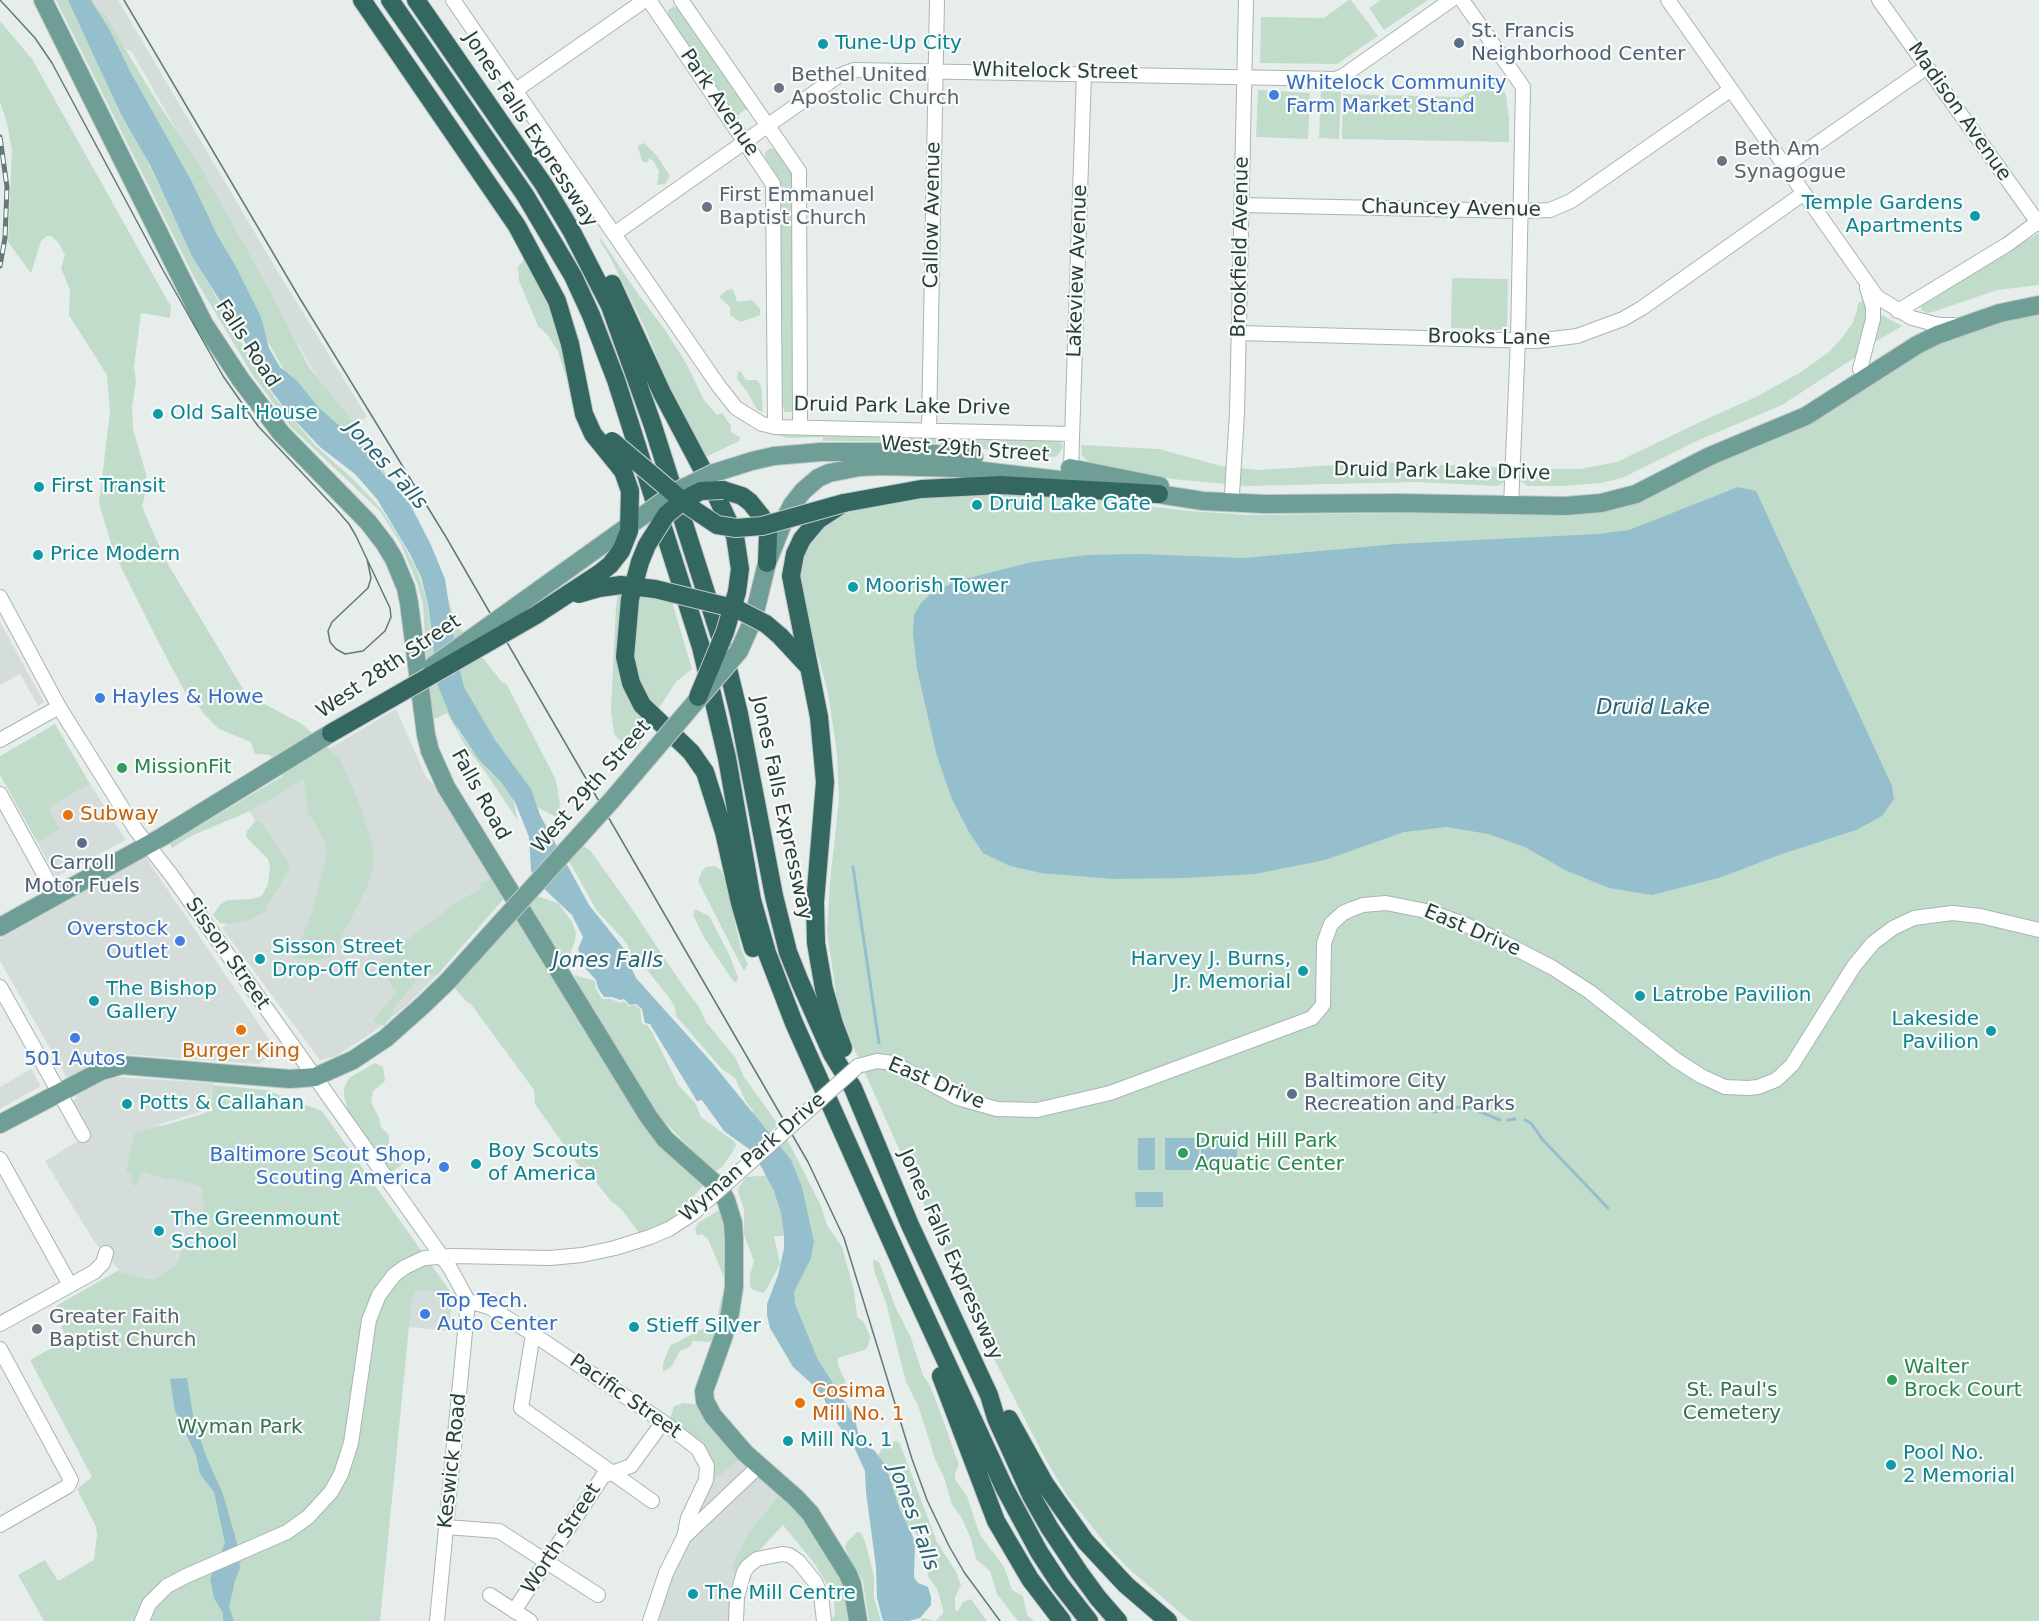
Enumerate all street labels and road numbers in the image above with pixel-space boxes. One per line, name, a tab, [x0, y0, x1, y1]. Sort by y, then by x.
street label: Jones Falls Expressway	[458, 28, 602, 232]
street label: Madison Avenue	[1902, 38, 2016, 186]
street label: Park Avenue	[674, 45, 764, 161]
street label: Whitelock Street	[972, 59, 1138, 85]
street label: Callow Avenue	[920, 142, 946, 288]
street label: Brookfield Avenue	[1227, 156, 1255, 338]
street label: Lakeview Avenue	[1063, 184, 1093, 358]
street label: Chauncey Avenue	[1361, 195, 1541, 223]
street label: Falls Road	[210, 296, 284, 392]
street label: Brooks Lane	[1427, 325, 1551, 351]
street label: Druid Park Lake Drive	[793, 393, 1011, 421]
street label: West 29th Street	[880, 432, 1050, 468]
street label: Druid Park Lake Drive	[1333, 458, 1551, 486]
street label: West 28th Street	[312, 610, 466, 724]
street label: Jones Falls Expressway	[746, 694, 816, 922]
street label: West 29th Street	[528, 715, 656, 859]
street label: Falls Road	[445, 745, 515, 845]
street label: Sisson Street	[180, 893, 274, 1015]
street label: East Drive	[1420, 900, 1524, 962]
street label: East Drive	[884, 1053, 988, 1115]
street label: Wyman Park Drive	[675, 1088, 831, 1228]
street label: Jones Falls Expressway	[893, 1146, 1007, 1364]
street label: Pacific Street	[565, 1350, 685, 1444]
street label: Keswick Road	[434, 1392, 472, 1530]
street label: Worth Street	[517, 1479, 607, 1599]

